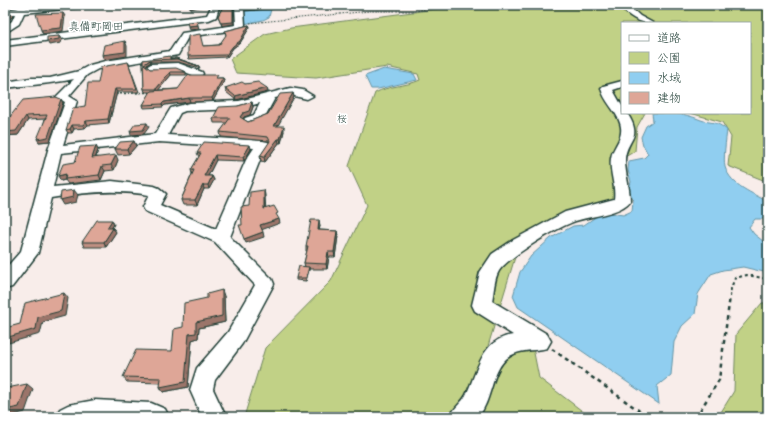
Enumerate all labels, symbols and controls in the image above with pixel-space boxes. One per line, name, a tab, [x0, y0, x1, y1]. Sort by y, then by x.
district label: 真備町岡田	[69, 20, 124, 33]
legend	[621, 22, 751, 114]
text: 道路	[657, 31, 681, 45]
text: 公園	[657, 51, 681, 65]
text: 水域	[657, 71, 681, 85]
text: 建物	[657, 91, 681, 105]
district label: 桜	[337, 113, 347, 125]

